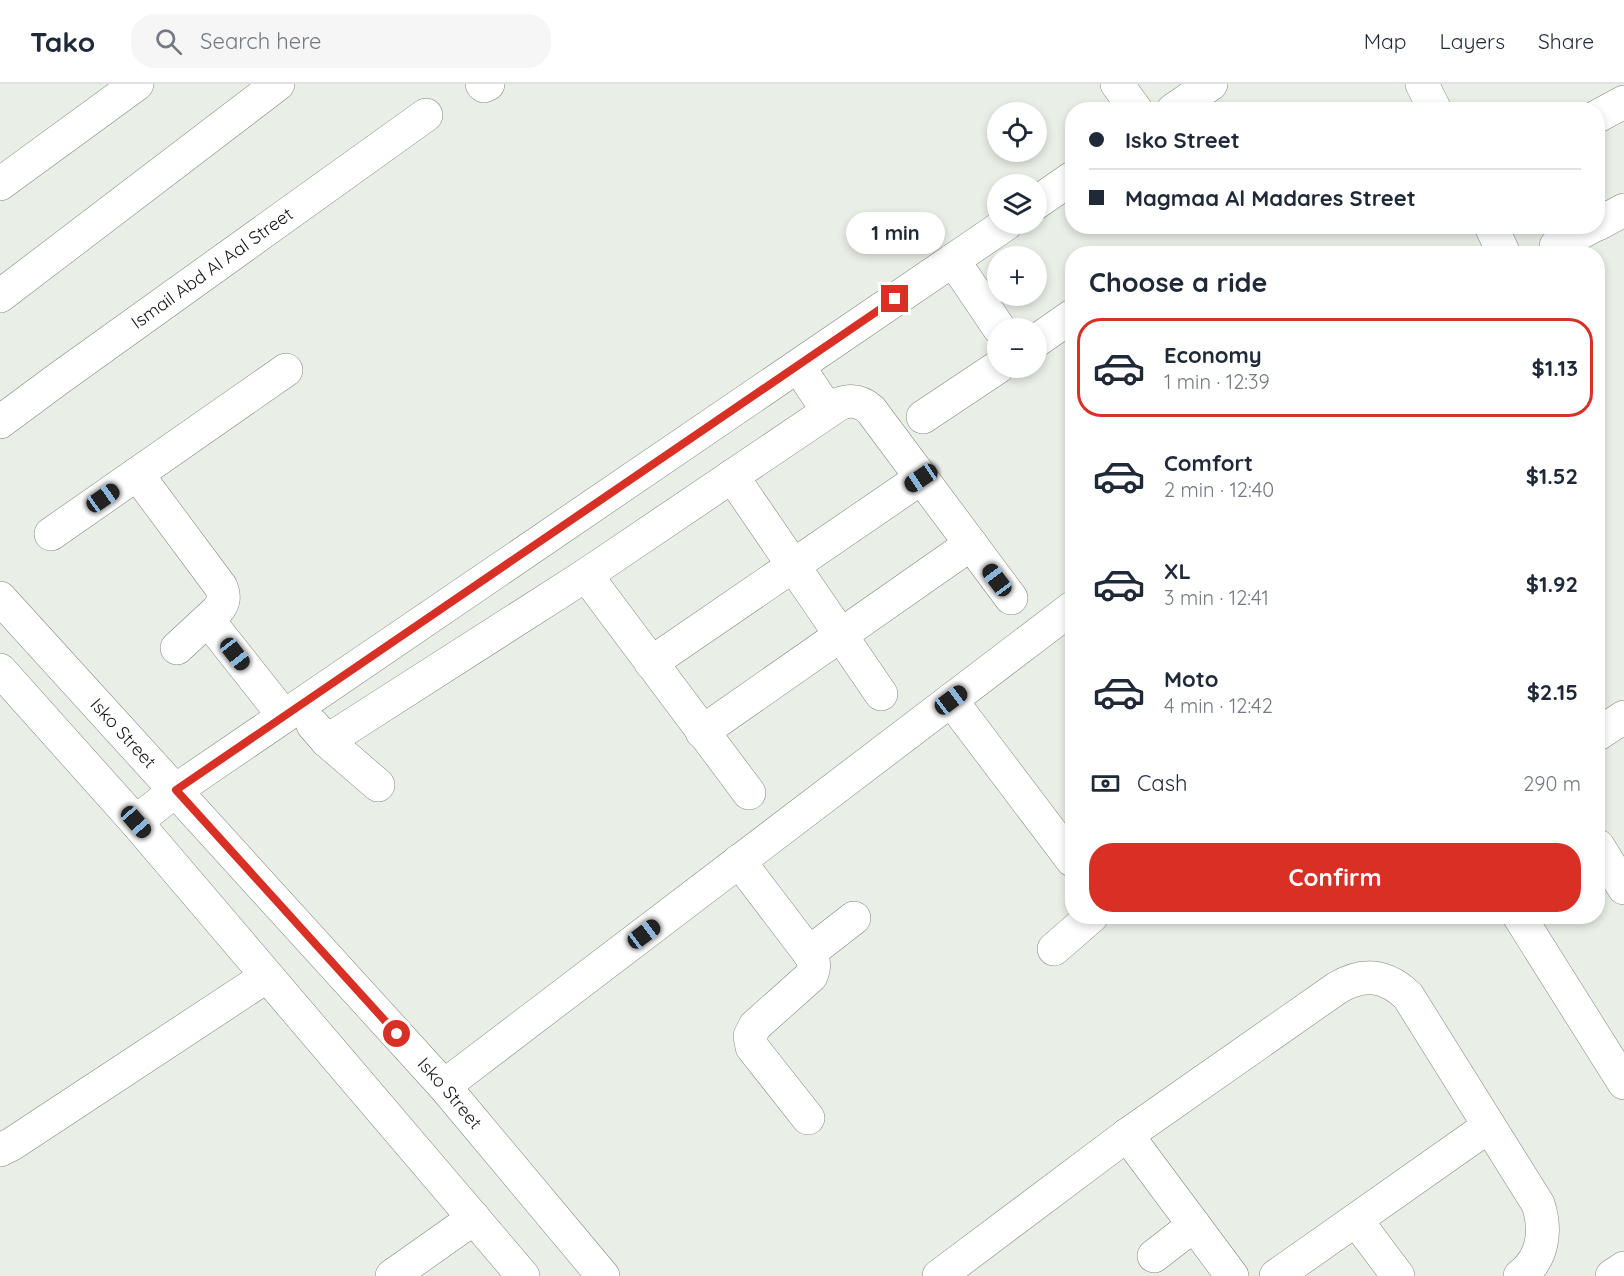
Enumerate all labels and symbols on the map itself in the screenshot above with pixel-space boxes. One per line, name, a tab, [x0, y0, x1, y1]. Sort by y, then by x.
street label: Ismail Abd Al Aal Street	[127, 202, 297, 334]
callout: 1 min	[846, 212, 944, 254]
route end	[881, 285, 908, 312]
car	[901, 460, 941, 496]
car	[83, 480, 123, 516]
car	[979, 560, 1015, 600]
car	[217, 634, 253, 674]
car	[931, 682, 971, 718]
street label: Isko Street	[86, 693, 161, 773]
car	[117, 803, 155, 841]
car	[624, 916, 664, 952]
route start	[383, 1020, 410, 1047]
street label: Isko Street	[413, 1053, 487, 1134]

